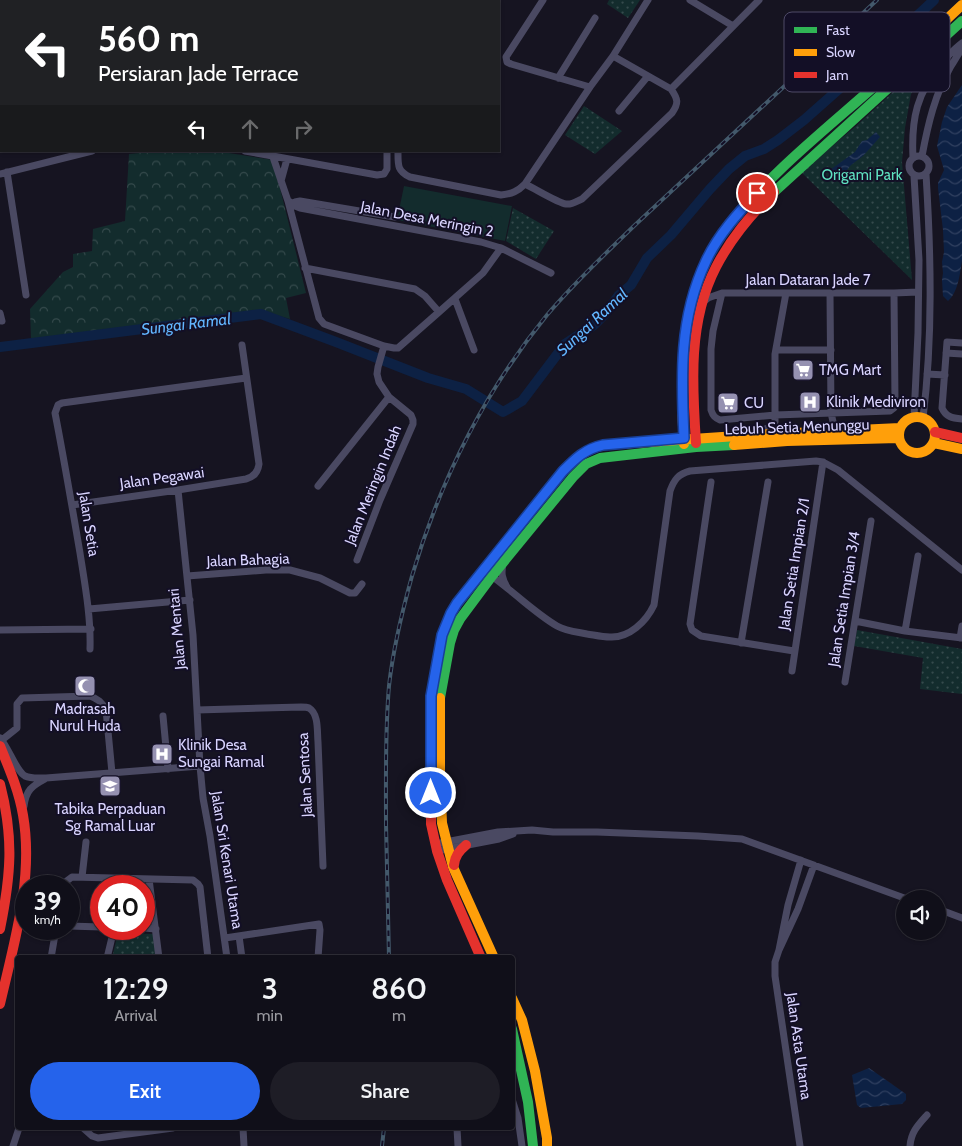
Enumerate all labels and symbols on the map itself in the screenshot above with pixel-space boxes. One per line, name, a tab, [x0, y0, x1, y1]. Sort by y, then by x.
legend	[784, 12, 950, 92]
text: Fast	[826, 21, 850, 39]
text: Slow	[826, 43, 855, 61]
text: Jam	[825, 66, 848, 84]
park label: Origami Park	[822, 166, 903, 184]
pin	[736, 172, 778, 214]
street label: Jalan Desa Meringin 2	[358, 197, 495, 241]
street label: Jalan Dataran Jade 7	[745, 271, 871, 289]
water label: Sungai Ramal	[553, 284, 632, 360]
water label: Sungai Ramal	[140, 309, 232, 339]
supermarket icon: TMG Mart	[791, 358, 815, 382]
place label: TMG Mart	[819, 361, 881, 379]
hospital icon: Klinik Mediviron	[798, 390, 822, 414]
supermarket icon: CU	[716, 391, 740, 415]
place label: Klinik Mediviron	[826, 393, 926, 411]
place label: CU	[744, 394, 764, 412]
street label: Lebuh Setia Menunggu	[724, 415, 870, 439]
street label: Jalan Meringin Indah	[340, 422, 405, 549]
street label: Jalan Pegawai	[118, 463, 205, 493]
street label: Jalan Setia	[75, 489, 103, 558]
street label: Jalan Setia Impian 2/1	[775, 497, 813, 632]
street label: Jalan Setia Impian 3/4	[824, 530, 864, 669]
street label: Jalan Bahagia	[205, 550, 291, 570]
street label: Jalan Mentari	[164, 588, 190, 671]
mosque icon: Madrasah Nurul Huda	[73, 674, 97, 698]
place label: Madrasah Nurul Huda	[49, 700, 122, 735]
street label: Jalan Sentosa	[294, 731, 316, 819]
place label: Klinik Desa Sungai Ramal	[178, 736, 265, 771]
hospital icon: Klinik Desa Sungai Ramal	[150, 742, 174, 766]
position arrow	[404, 766, 456, 818]
school or university icon: Tabika Perpaduan Sg Ramal Luar	[98, 774, 122, 798]
street label: Jalan Sri Kenari Utama	[207, 789, 247, 931]
place label: Tabika Perpaduan Sg Ramal Luar	[54, 800, 166, 835]
speed limit sign: 40	[90, 875, 155, 940]
street label: Jalan Asta Utama	[782, 990, 816, 1101]

